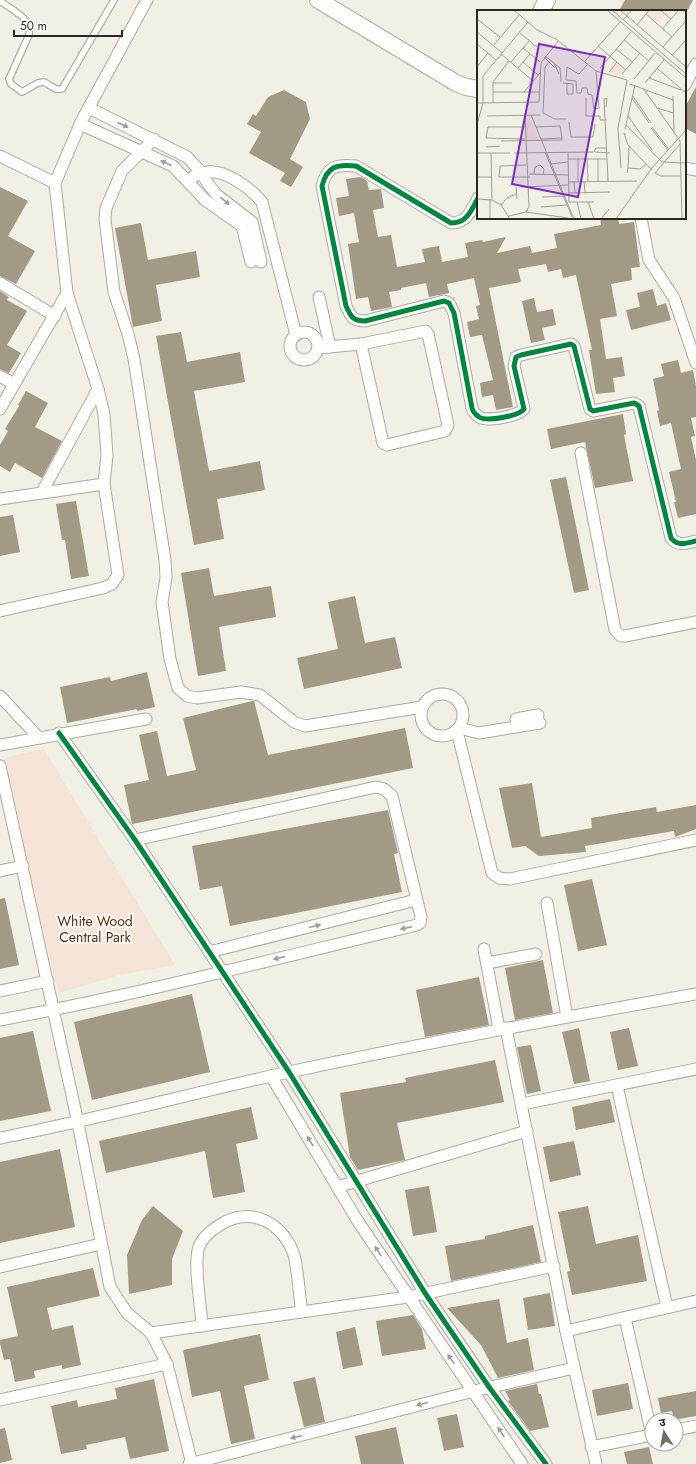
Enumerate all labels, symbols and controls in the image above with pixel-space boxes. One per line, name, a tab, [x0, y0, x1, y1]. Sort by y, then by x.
inset map	[477, 10, 686, 219]
scale bar	[14, 12, 122, 38]
text: 50 m	[20, 17, 47, 35]
one-way arrow	[118, 122, 129, 128]
one-way arrow	[160, 160, 172, 166]
one-way arrow	[220, 197, 230, 206]
park label: White Wood Central Park	[57, 911, 133, 947]
one-way arrow	[308, 922, 321, 928]
one-way arrow	[399, 925, 411, 931]
one-way arrow	[273, 955, 285, 961]
one-way arrow	[306, 1135, 313, 1147]
one-way arrow	[374, 1246, 382, 1257]
one-way arrow	[447, 1354, 455, 1364]
one-way arrow	[416, 1401, 428, 1407]
north arrow	[644, 1412, 684, 1452]
text: उ	[657, 1414, 667, 1431]
one-way arrow	[497, 1426, 504, 1437]
one-way arrow	[290, 1434, 303, 1440]

